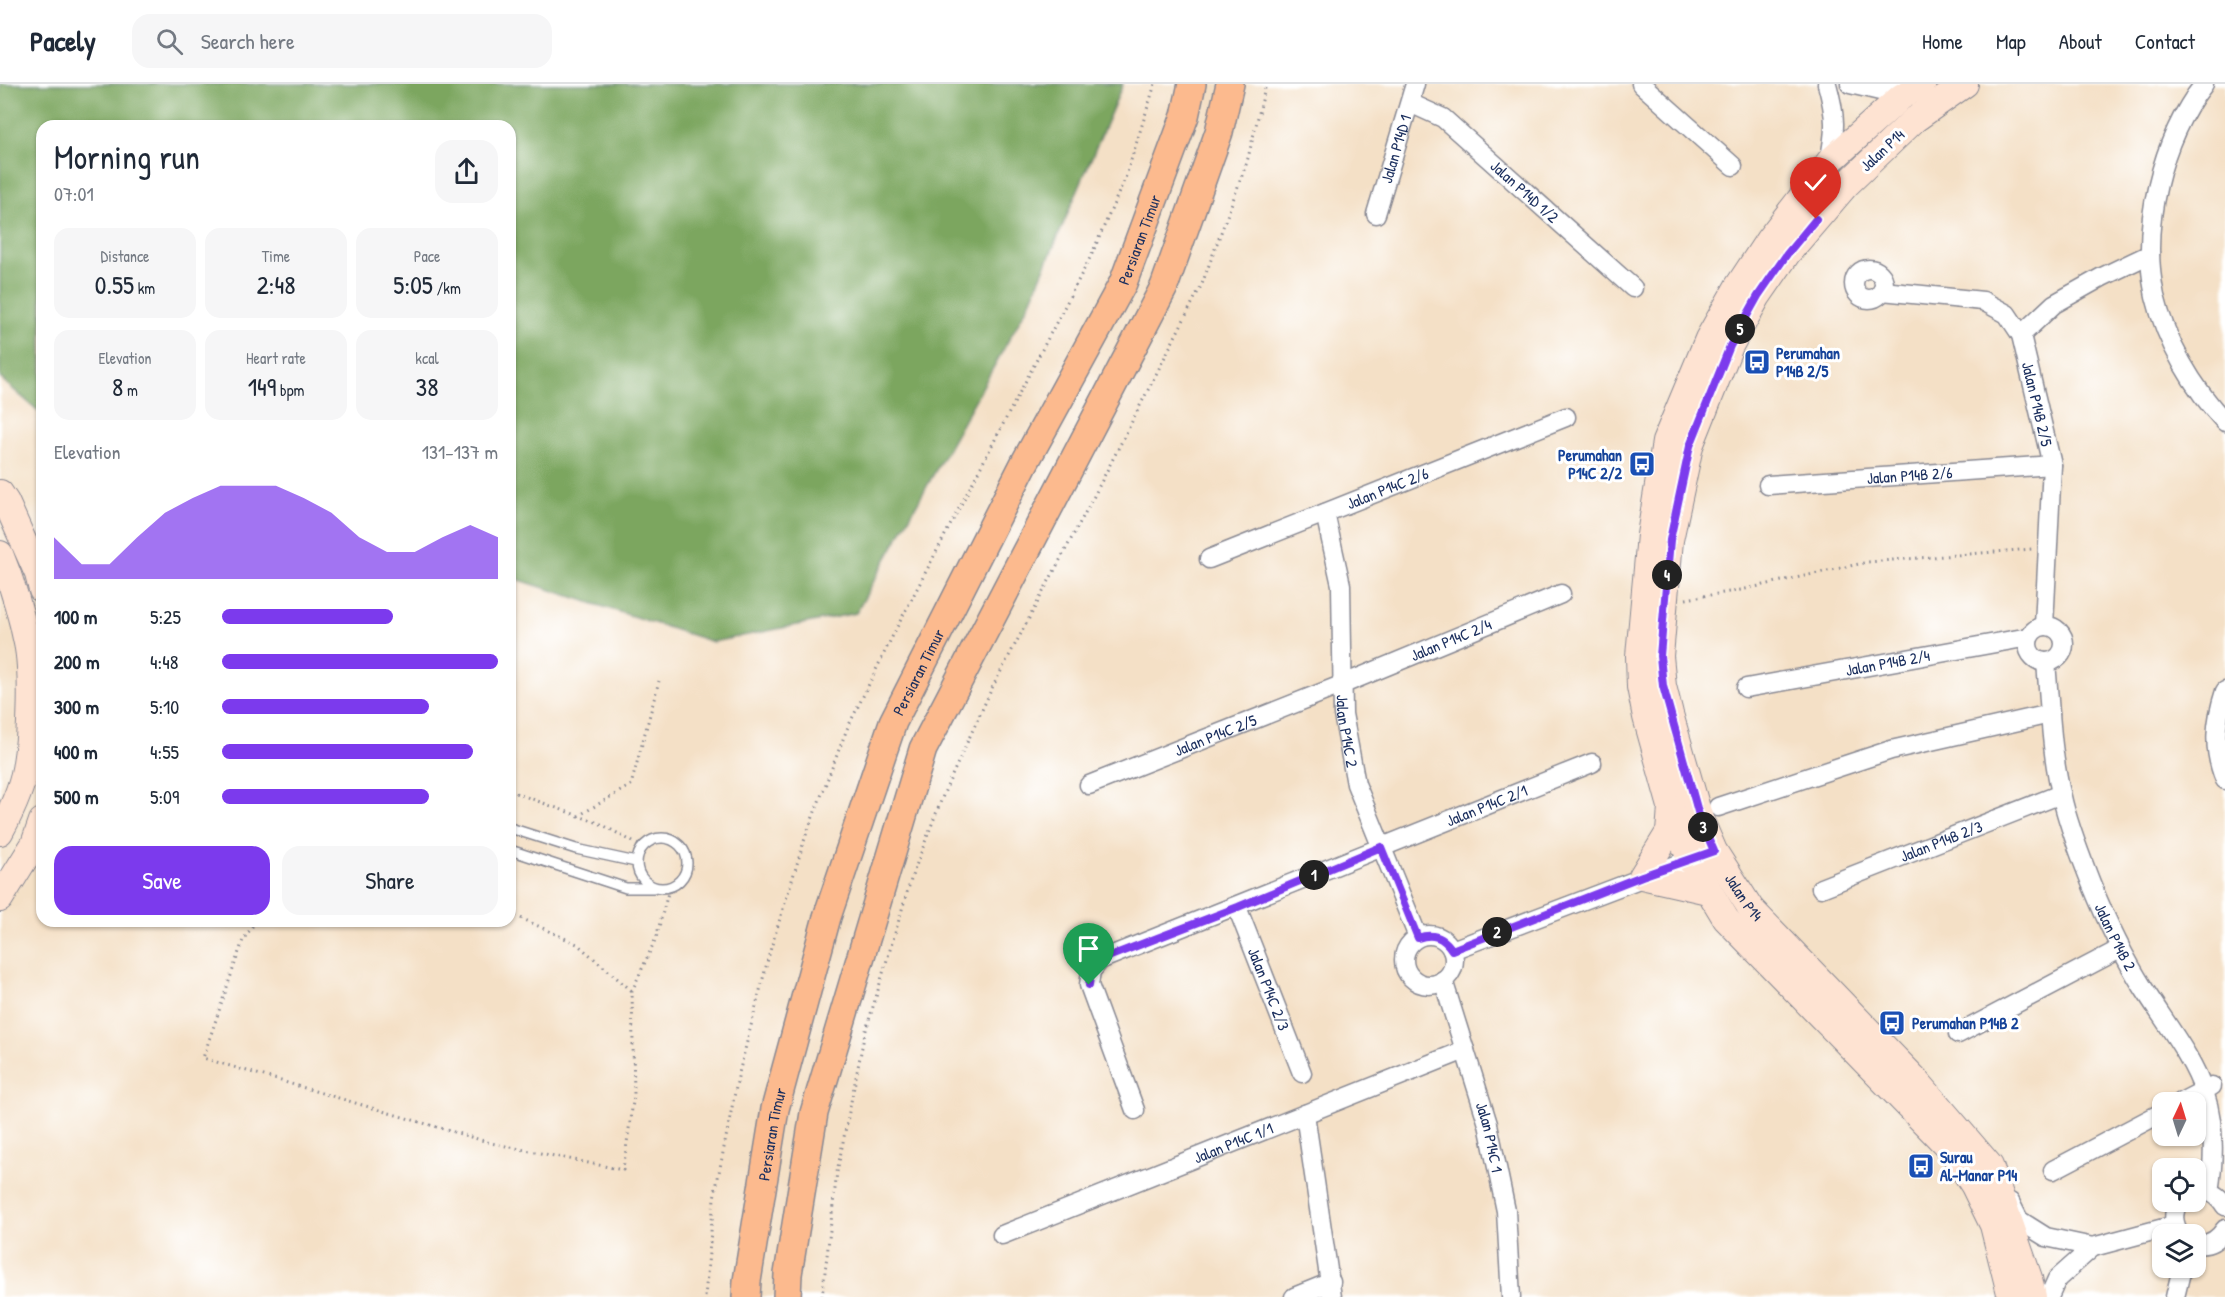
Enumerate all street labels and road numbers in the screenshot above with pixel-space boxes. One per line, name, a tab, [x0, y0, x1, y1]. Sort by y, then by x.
street label: Jalan P14D 1	[1375, 112, 1416, 186]
street label: Jalan P14	[1855, 124, 1909, 176]
street label: Jalan P14D 1/2	[1486, 155, 1564, 228]
street label: Persiaran Timur	[1112, 192, 1166, 288]
street label: Jalan P14B 2/5	[2017, 360, 2058, 449]
street label: Jalan P14B 2/6	[1866, 461, 1953, 489]
street label: Jalan P14C 2/6	[1343, 462, 1432, 514]
street label: Jalan P14C 2/4	[1407, 613, 1495, 666]
street label: Persiaran Timur	[887, 625, 949, 719]
street label: Jalan P14B 2/4	[1844, 644, 1932, 681]
street label: Jalan P14C 2	[1332, 694, 1364, 769]
street label: Jalan P14C 2/5	[1171, 709, 1260, 761]
street label: Jalan P14C 2/1	[1443, 779, 1531, 831]
street label: Jalan P14B 2/3	[1897, 815, 1985, 867]
street label: Jalan P14	[1720, 869, 1768, 926]
street label: Jalan P14B 2	[2090, 900, 2142, 975]
street label: Jalan P14C 2/3	[1243, 944, 1295, 1034]
street label: Persiaran Timur	[753, 1085, 791, 1182]
street label: Jalan P14C 1	[1471, 1099, 1509, 1174]
street label: Jalan P14C 1/1	[1190, 1117, 1277, 1168]

